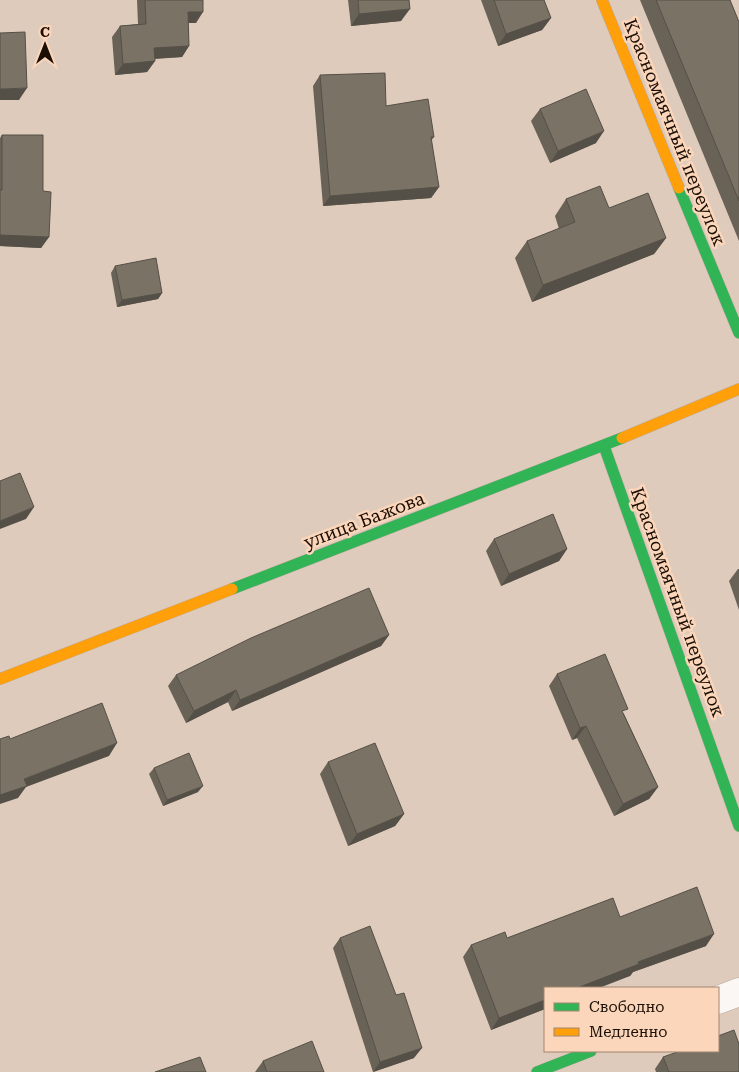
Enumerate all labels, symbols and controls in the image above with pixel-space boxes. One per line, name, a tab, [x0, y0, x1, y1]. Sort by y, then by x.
street label: Красномаячный переулок	[620, 16, 730, 248]
north arrow	[20, 20, 70, 70]
text: С	[40, 24, 50, 40]
street label: Красномаячный переулок	[627, 484, 729, 720]
street label: улица Бажова	[301, 487, 428, 553]
legend	[544, 987, 719, 1052]
text: Свободно	[589, 998, 664, 1016]
text: Медленно	[589, 1023, 668, 1041]

